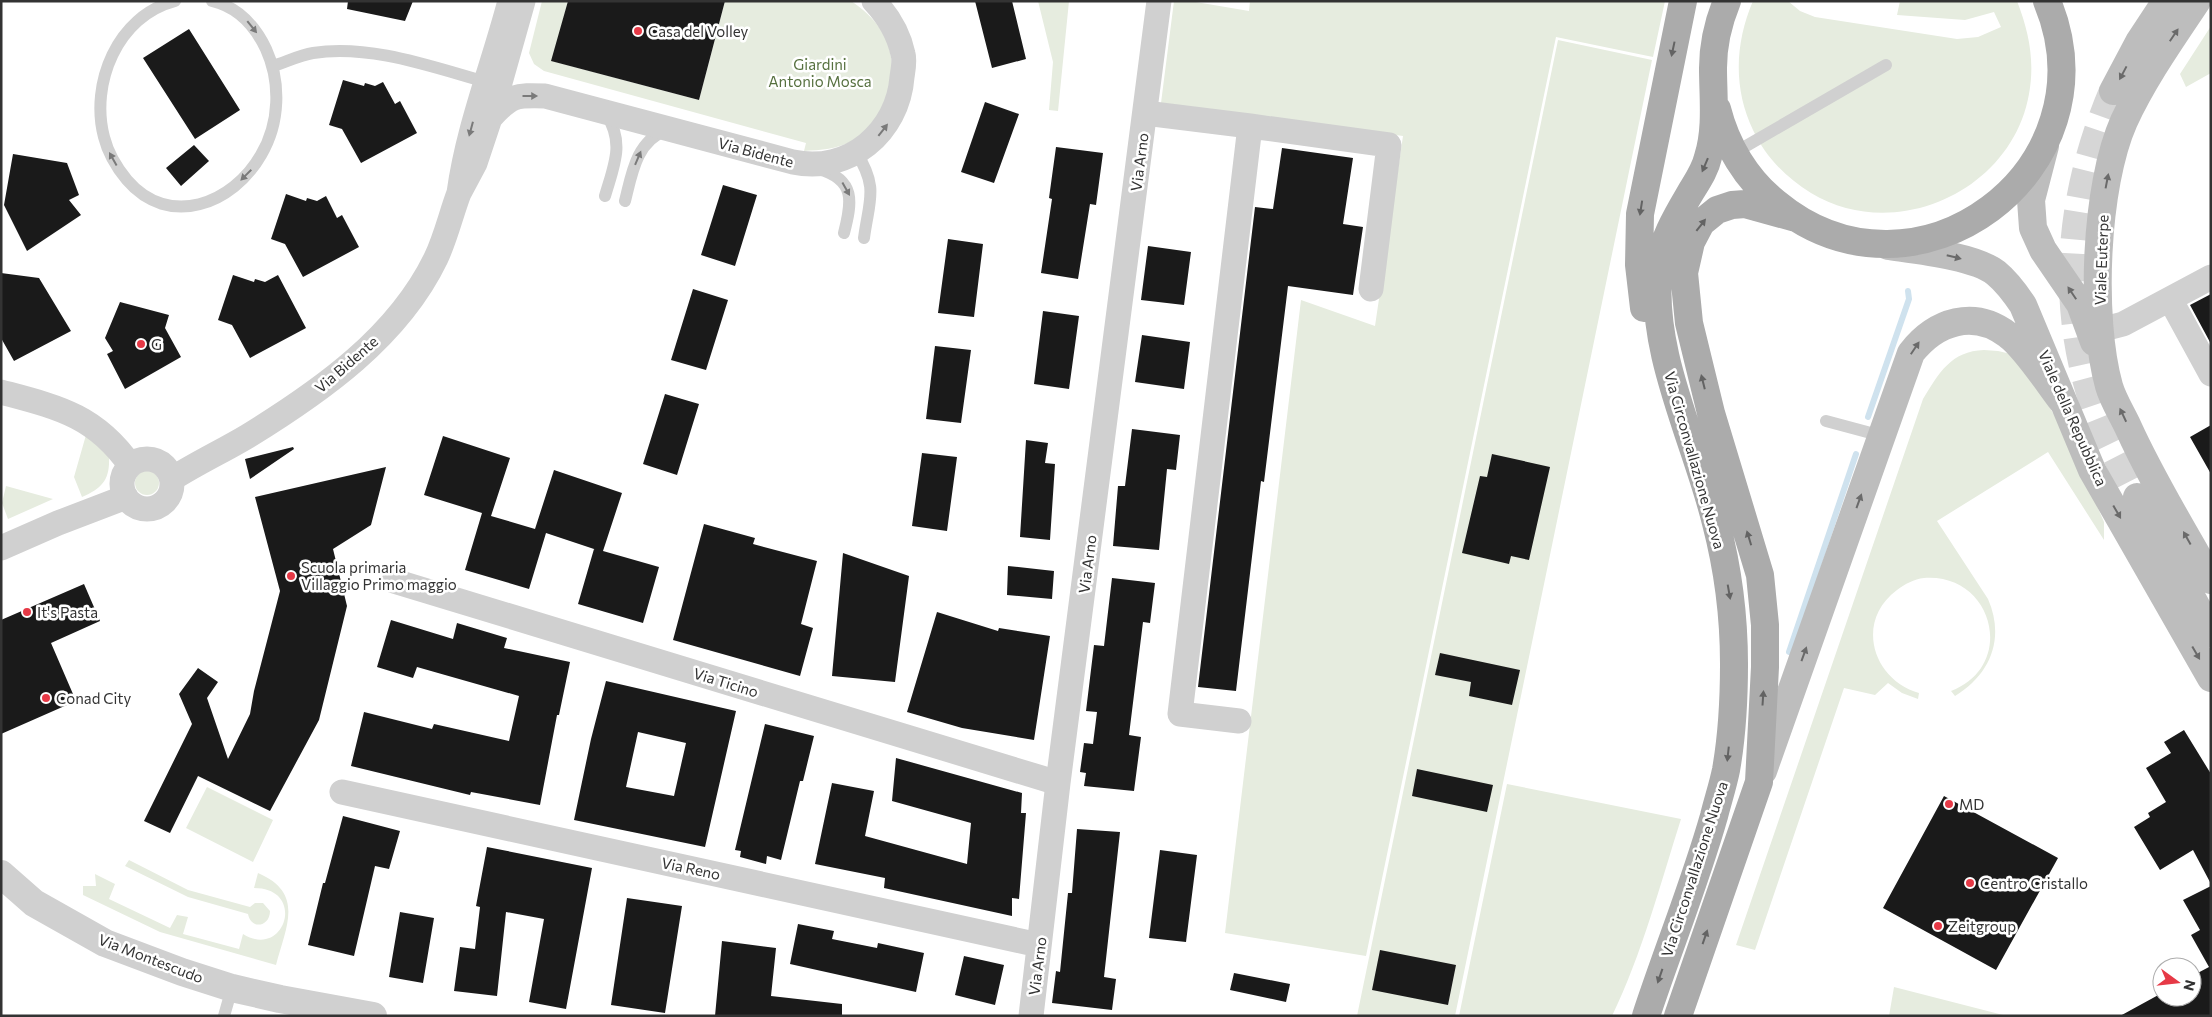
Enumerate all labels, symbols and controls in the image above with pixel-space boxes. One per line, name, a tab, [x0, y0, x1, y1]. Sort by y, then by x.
one-way arrow	[246, 20, 257, 33]
place label: Casa del Volley	[648, 22, 748, 40]
marker: Casa del Volley	[632, 25, 644, 37]
one-way arrow	[2170, 29, 2179, 42]
one-way arrow	[1669, 41, 1677, 56]
park label: Giardini Antonio Mosca	[768, 55, 872, 90]
one-way arrow	[2119, 66, 2127, 80]
one-way arrow	[523, 92, 539, 100]
one-way arrow	[467, 121, 475, 136]
one-way arrow	[877, 123, 888, 136]
street label: Via Arno	[1126, 132, 1152, 192]
street label: Via Bidente	[716, 133, 796, 171]
one-way arrow	[634, 151, 642, 165]
one-way arrow	[109, 152, 117, 166]
one-way arrow	[1701, 158, 1709, 173]
one-way arrow	[240, 169, 252, 181]
one-way arrow	[2103, 174, 2111, 189]
one-way arrow	[842, 182, 850, 197]
one-way arrow	[1637, 201, 1645, 217]
street label: Viale Euterpe	[2090, 214, 2112, 306]
one-way arrow	[1696, 219, 1706, 232]
one-way arrow	[1947, 253, 1962, 261]
one-way arrow	[2067, 286, 2077, 300]
street label: Via Bidente	[311, 332, 381, 396]
place label: G	[151, 335, 162, 353]
marker: G	[135, 338, 147, 350]
one-way arrow	[1910, 342, 1920, 355]
street label: Viale della Repubblica	[2035, 347, 2111, 489]
street label: Via Circonvallazione Nuova	[1661, 369, 1729, 551]
one-way arrow	[1699, 374, 1707, 389]
one-way arrow	[2118, 408, 2127, 423]
one-way arrow	[1856, 493, 1863, 508]
one-way arrow	[2112, 505, 2121, 518]
one-way arrow	[1744, 530, 1752, 545]
one-way arrow	[2183, 530, 2191, 545]
street label: Via Arno	[1074, 534, 1100, 594]
place label: Scuola primaria Villaggio Primo maggio	[301, 558, 457, 593]
marker: Scuola primaria Villaggio Primo maggio	[285, 570, 297, 582]
one-way arrow	[1725, 584, 1733, 600]
place label: It's Pasta	[37, 603, 98, 621]
marker: It's Pasta	[21, 606, 33, 618]
one-way arrow	[1801, 646, 1809, 661]
one-way arrow	[2192, 647, 2201, 660]
street label: Via Ticino	[691, 664, 761, 700]
place label: Conad City	[56, 689, 131, 707]
one-way arrow	[1759, 690, 1767, 706]
marker: Conad City	[40, 692, 52, 704]
one-way arrow	[1723, 746, 1731, 762]
street label: Via Circonvallazione Nuova	[1657, 779, 1731, 959]
place label: MD	[1959, 795, 1984, 813]
marker: MD	[1943, 798, 1955, 810]
street label: Via Reno	[660, 853, 722, 883]
place label: Centro Cristallo	[1980, 874, 2088, 892]
marker: Centro Cristallo	[1964, 877, 1976, 889]
place label: Zeitgroup	[1948, 917, 2016, 935]
marker: Zeitgroup	[1932, 920, 1944, 932]
one-way arrow	[1702, 929, 1710, 944]
street label: Via Montescudo	[96, 930, 206, 986]
street label: Via Arno	[1024, 936, 1050, 996]
north arrow	[2152, 957, 2202, 1007]
one-way arrow	[1656, 969, 1664, 984]
text: N	[2180, 978, 2200, 993]

